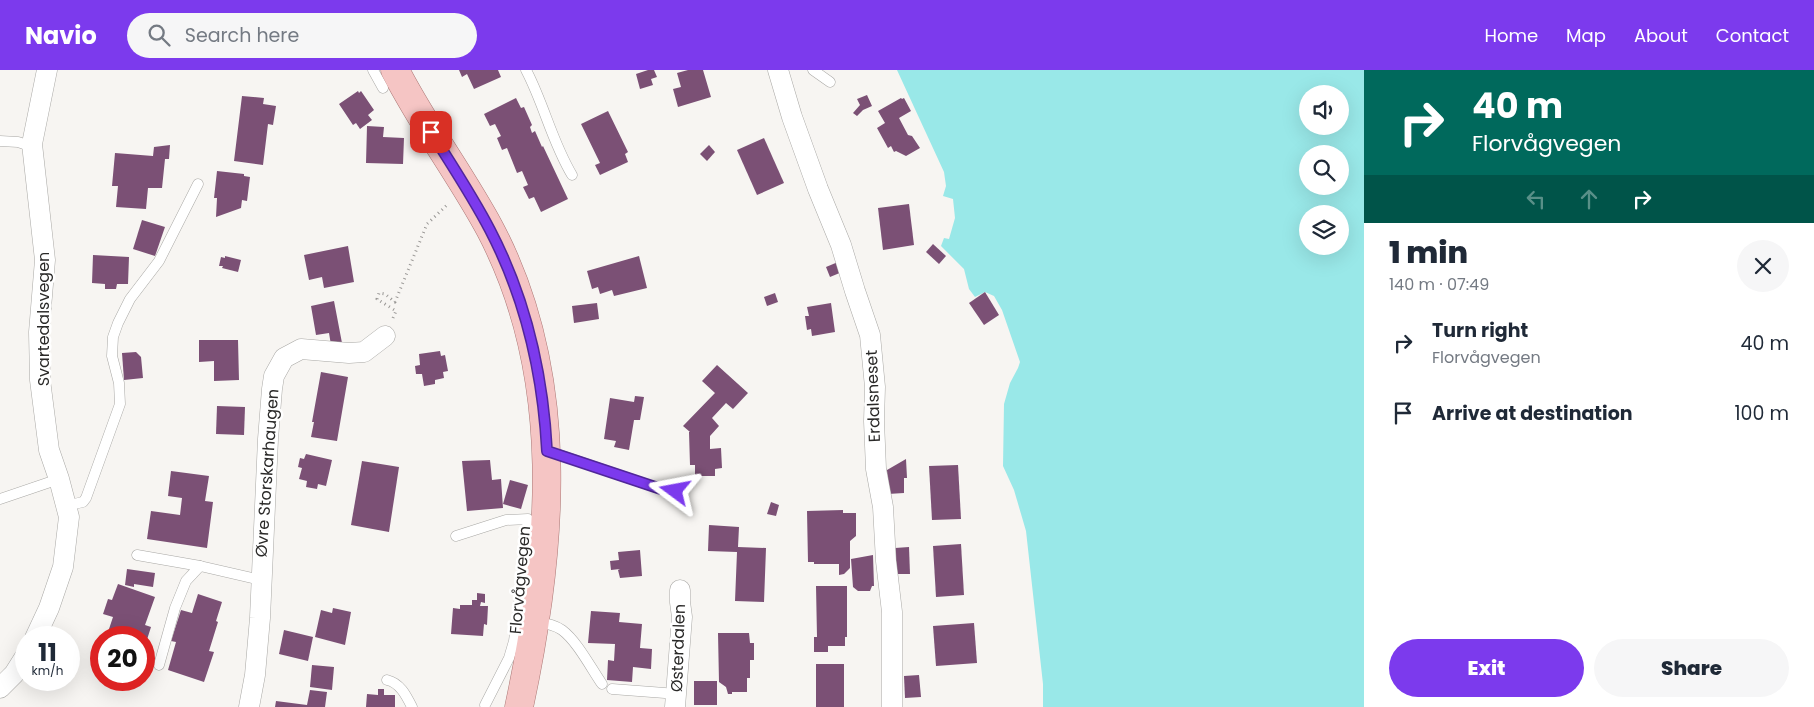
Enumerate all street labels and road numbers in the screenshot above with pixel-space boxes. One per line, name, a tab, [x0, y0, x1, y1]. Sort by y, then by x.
street label: Svartedalsvegen	[32, 252, 55, 386]
street label: Erdalsneset	[860, 349, 886, 443]
street label: Øvre Storskarhaugen	[250, 388, 284, 558]
street label: Florvågvegen	[504, 525, 536, 635]
street label: Østerdalen	[665, 603, 691, 693]

